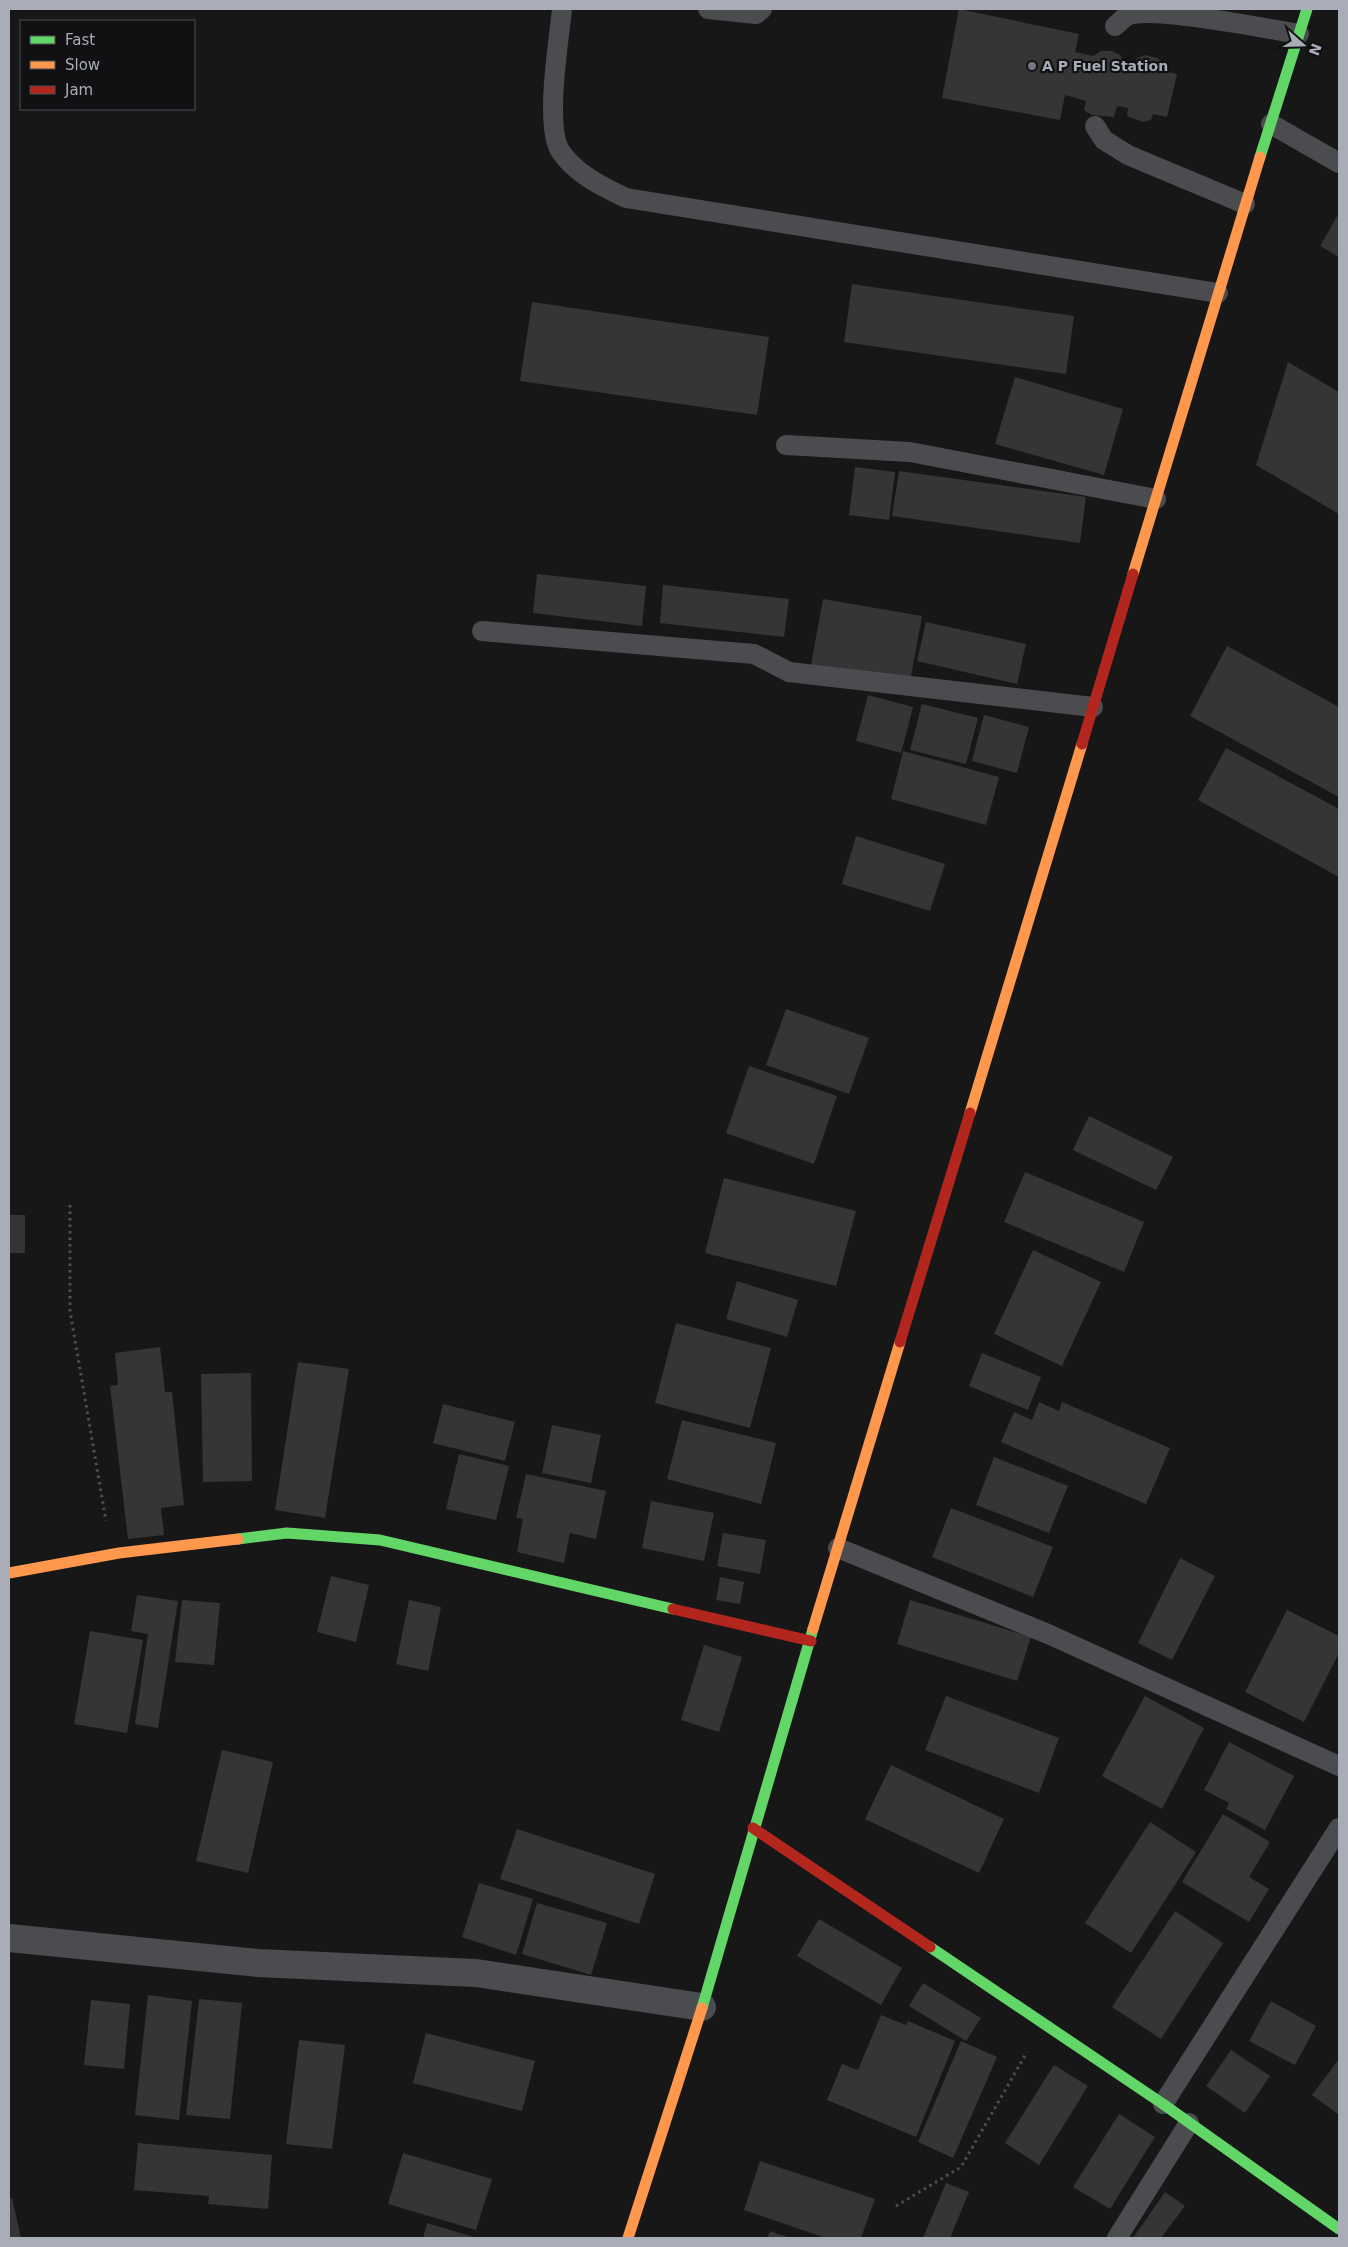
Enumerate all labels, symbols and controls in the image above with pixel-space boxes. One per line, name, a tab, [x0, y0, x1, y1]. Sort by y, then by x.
legend	[20, 20, 195, 110]
north arrow	[1278, 20, 1328, 70]
text: Fast	[65, 31, 95, 49]
text: N	[1306, 41, 1325, 58]
text: Slow	[65, 56, 100, 74]
place label: A P Fuel Station	[1042, 58, 1168, 74]
marker: A P Fuel Station	[1026, 60, 1038, 72]
text: Jam	[64, 81, 93, 99]

